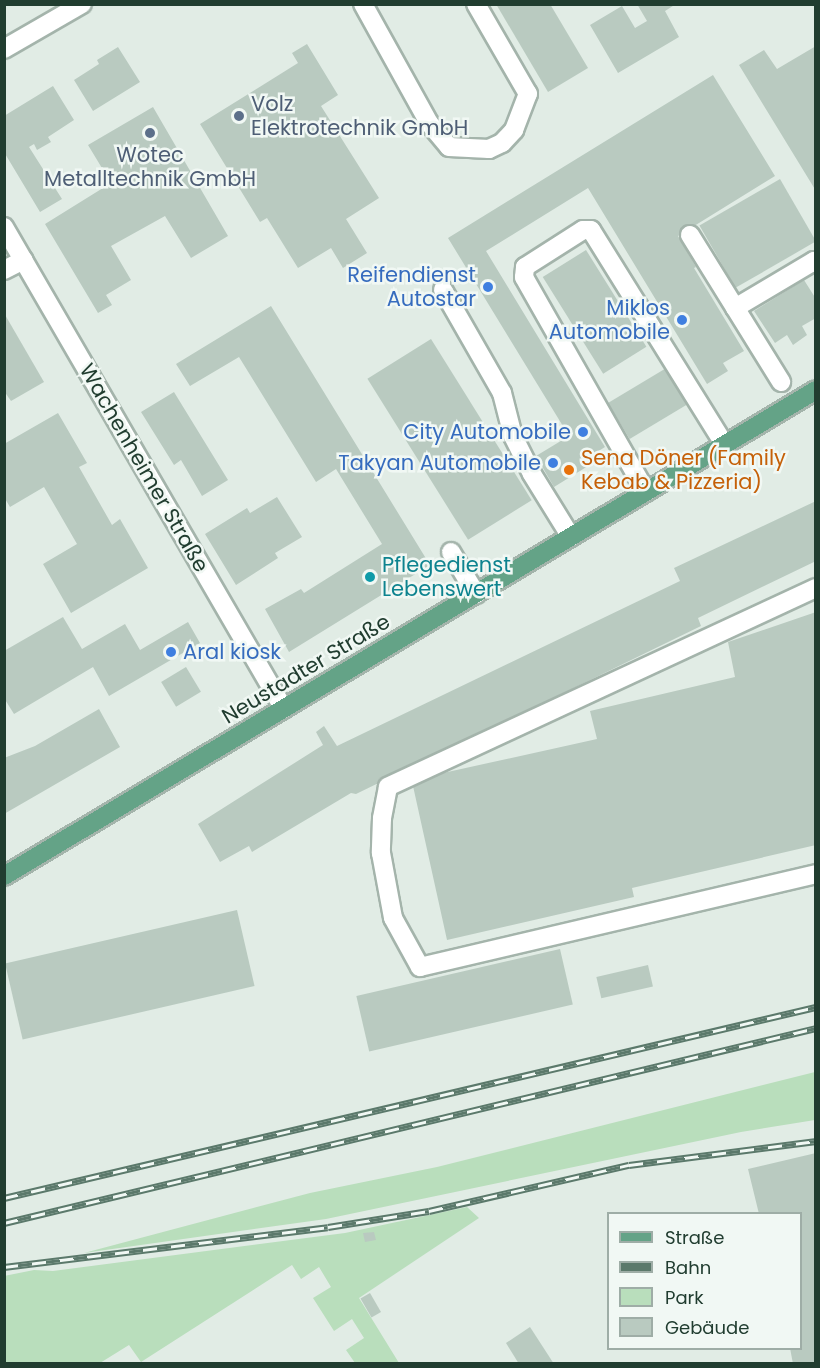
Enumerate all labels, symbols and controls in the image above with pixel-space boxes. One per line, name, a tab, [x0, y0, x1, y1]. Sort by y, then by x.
place label: Volz Elektrotechnik GmbH	[251, 91, 468, 141]
marker: Volz Elektrotechnik GmbH	[232, 109, 246, 123]
marker: Wotec Metalltechnik GmbH	[143, 126, 157, 140]
place label: Wotec Metalltechnik GmbH	[44, 142, 256, 192]
place label: Reifendienst Autostar	[347, 262, 476, 312]
marker: Reifendienst Autostar	[481, 280, 495, 294]
place label: Miklos Automobile	[549, 295, 670, 345]
marker: Miklos Automobile	[675, 313, 689, 327]
street label: Wachenheimer Straße	[74, 359, 214, 577]
place label: City Automobile	[403, 419, 571, 445]
marker: City Automobile	[576, 425, 590, 439]
place label: Sena Döner (Family Kebab & Pizzeria)	[581, 445, 786, 495]
place label: Takyan Automobile	[338, 450, 541, 476]
marker: Takyan Automobile	[546, 456, 560, 470]
marker: Sena Döner (Family Kebab & Pizzeria)	[562, 463, 576, 477]
place label: Pflegedienst Lebenswert	[382, 552, 511, 602]
marker: Pflegedienst Lebenswert	[363, 570, 377, 584]
street label: Neustadter Straße	[217, 609, 395, 729]
place label: Aral kiosk	[183, 639, 281, 665]
marker: Aral kiosk	[164, 645, 178, 659]
legend	[607, 1212, 802, 1350]
text: Straße	[665, 1225, 724, 1250]
text: Bahn	[665, 1255, 711, 1280]
text: Park	[665, 1285, 704, 1310]
text: Gebäude	[665, 1315, 749, 1340]

